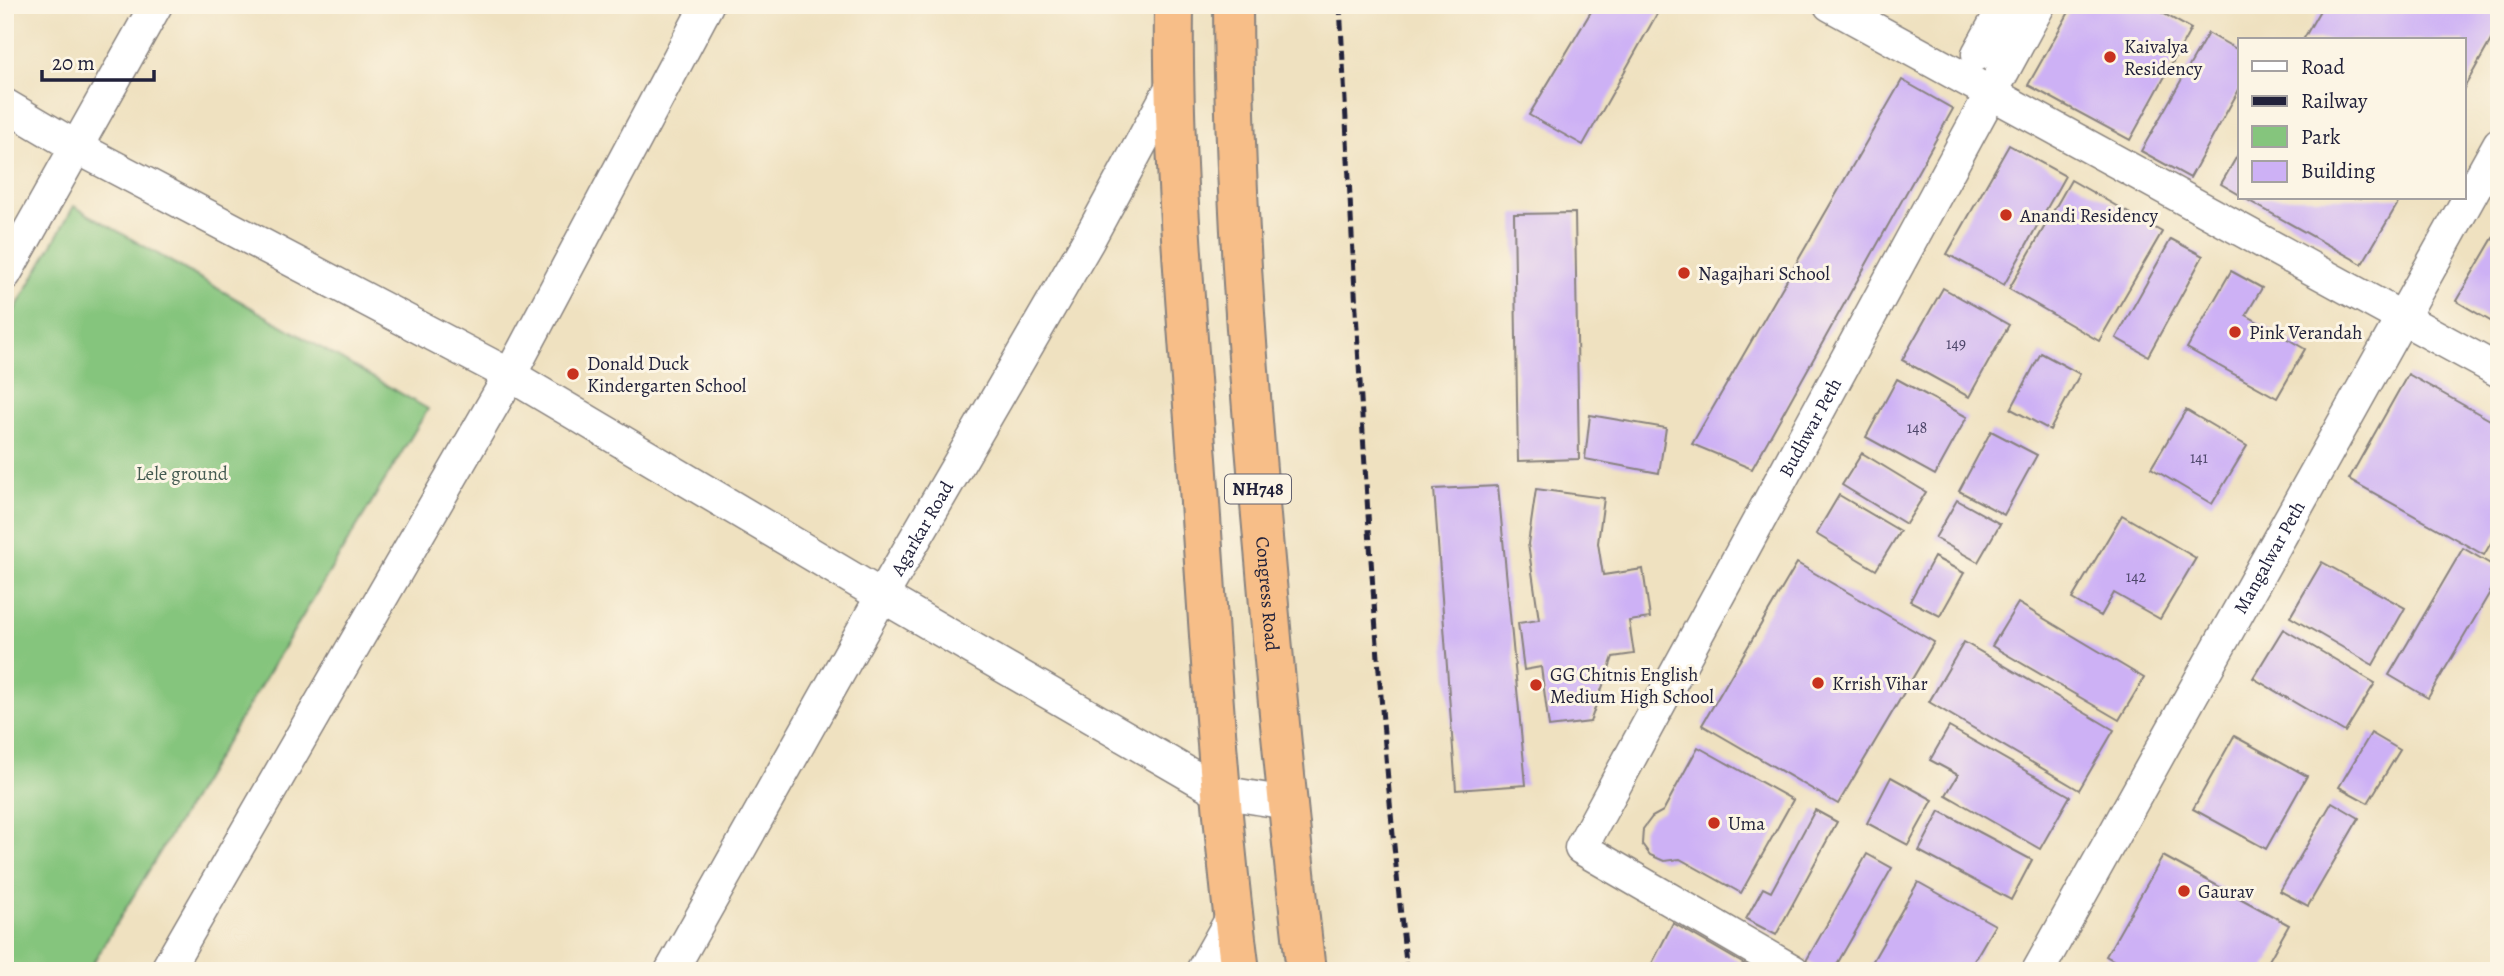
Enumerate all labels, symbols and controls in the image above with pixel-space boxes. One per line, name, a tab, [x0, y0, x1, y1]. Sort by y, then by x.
place label: Kaivalya Residency	[2124, 34, 2203, 82]
scale bar	[42, 38, 154, 82]
legend	[2238, 38, 2466, 200]
text: 20 m	[52, 49, 95, 77]
marker: Kaivalya Residency	[2102, 49, 2118, 65]
text: Road	[2301, 53, 2345, 81]
text: Railway	[2301, 87, 2368, 115]
text: Park	[2301, 123, 2341, 151]
text: Building	[2301, 157, 2376, 185]
place label: Anandi Residency	[2019, 203, 2158, 229]
marker: Anandi Residency	[1998, 207, 2014, 223]
place label: Nagajhari School	[1698, 261, 1830, 287]
marker: Nagajhari School	[1676, 265, 1692, 281]
place label: Pink Verandah	[2249, 320, 2363, 346]
marker: Pink Verandah	[2227, 324, 2243, 340]
house number: 149	[1946, 333, 1966, 355]
place label: Donald Duck Kindergarten School	[587, 351, 747, 399]
marker: Donald Duck Kindergarten School	[565, 366, 581, 382]
street label: Budhwar Peth	[1773, 373, 1848, 482]
house number: 148	[1907, 417, 1927, 439]
house number: 141	[2190, 447, 2209, 469]
park label: Lele ground	[136, 461, 229, 487]
road number: NH748	[1225, 475, 1291, 504]
street label: Agarkar Road	[884, 476, 960, 581]
street label: Mangalwar Peth	[2228, 496, 2312, 619]
street label: Congress Road	[1249, 535, 1285, 653]
house number: 142	[2126, 566, 2147, 588]
place label: GG Chitnis English Medium High School	[1550, 662, 1714, 710]
place label: Krrish Vihar	[1832, 671, 1928, 697]
marker: Krrish Vihar	[1810, 675, 1826, 691]
marker: GG Chitnis English Medium High School	[1528, 677, 1544, 693]
place label: Uma	[1728, 811, 1765, 837]
marker: Uma	[1706, 815, 1722, 831]
place label: Gaurav	[2198, 879, 2254, 905]
marker: Gaurav	[2176, 883, 2192, 899]

